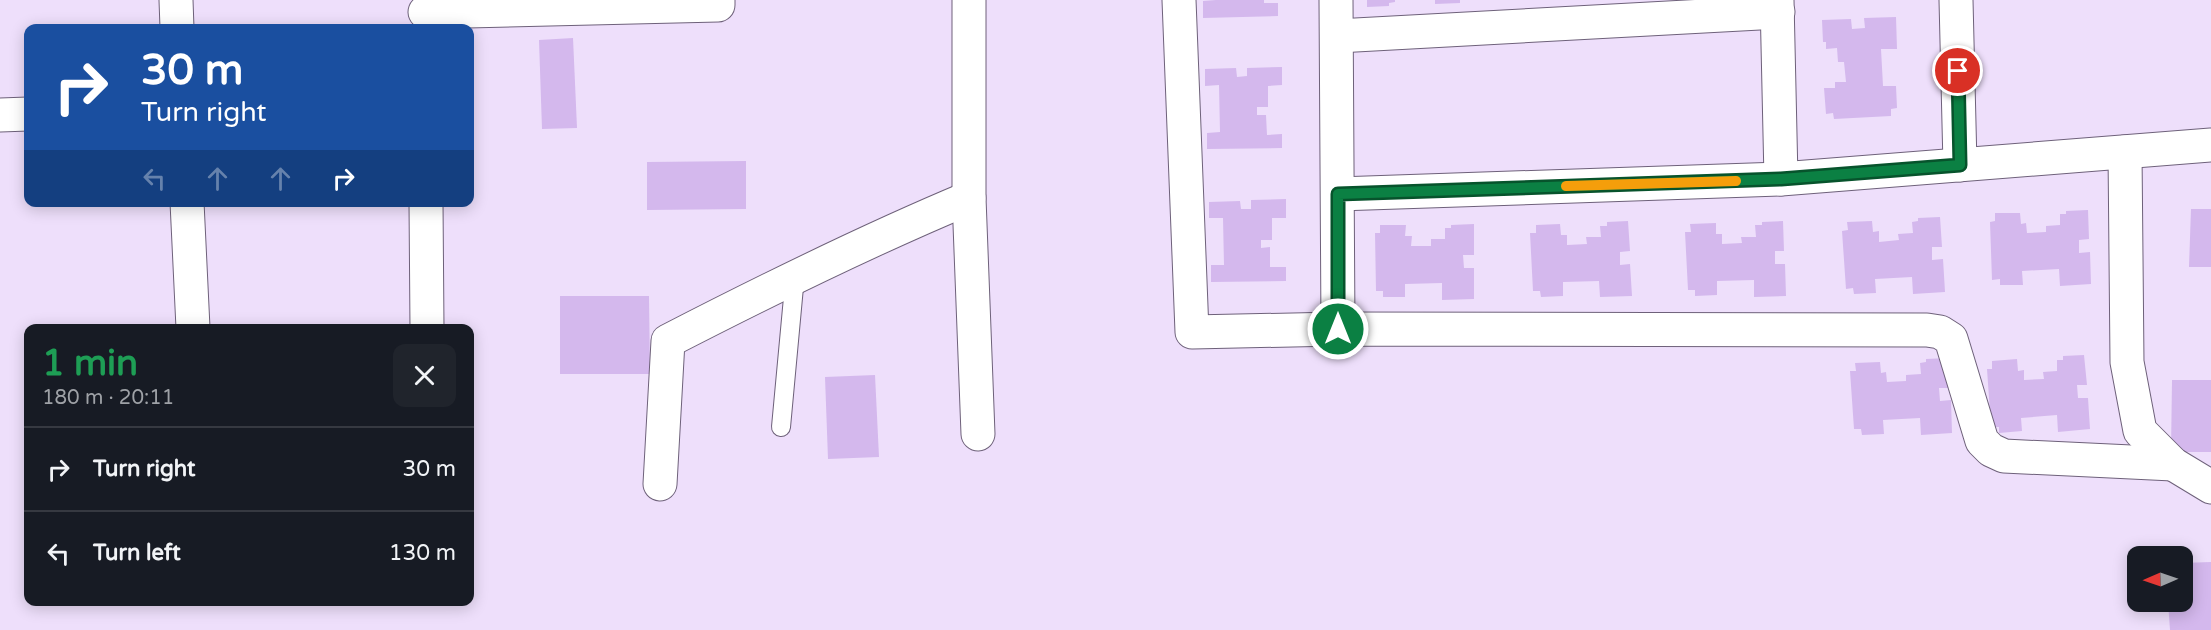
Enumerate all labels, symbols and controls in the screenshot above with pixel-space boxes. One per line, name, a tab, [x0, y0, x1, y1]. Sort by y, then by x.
text: 30 m	[141, 45, 243, 96]
pin	[1932, 45, 1983, 96]
icon: right	[42, 48, 120, 126]
icon: arrive	[1941, 54, 1974, 87]
text: Turn right	[141, 96, 267, 129]
icon: left	[138, 162, 171, 195]
icon: ahead	[201, 162, 234, 195]
icon: ahead	[264, 162, 297, 195]
icon: right	[327, 162, 360, 195]
position arrow	[1306, 297, 1370, 361]
text: 1 min	[42, 342, 138, 385]
button: close	[393, 344, 456, 407]
text: 180 m · 20:11	[42, 386, 174, 410]
icon: right	[42, 453, 75, 486]
text: Turn right	[93, 456, 195, 482]
text: 30 m	[402, 456, 456, 482]
icon: left	[42, 537, 75, 570]
text: Turn left	[93, 540, 181, 566]
text: 130 m	[389, 540, 456, 566]
north arrow	[2127, 546, 2193, 612]
map controls	[2127, 546, 2193, 612]

